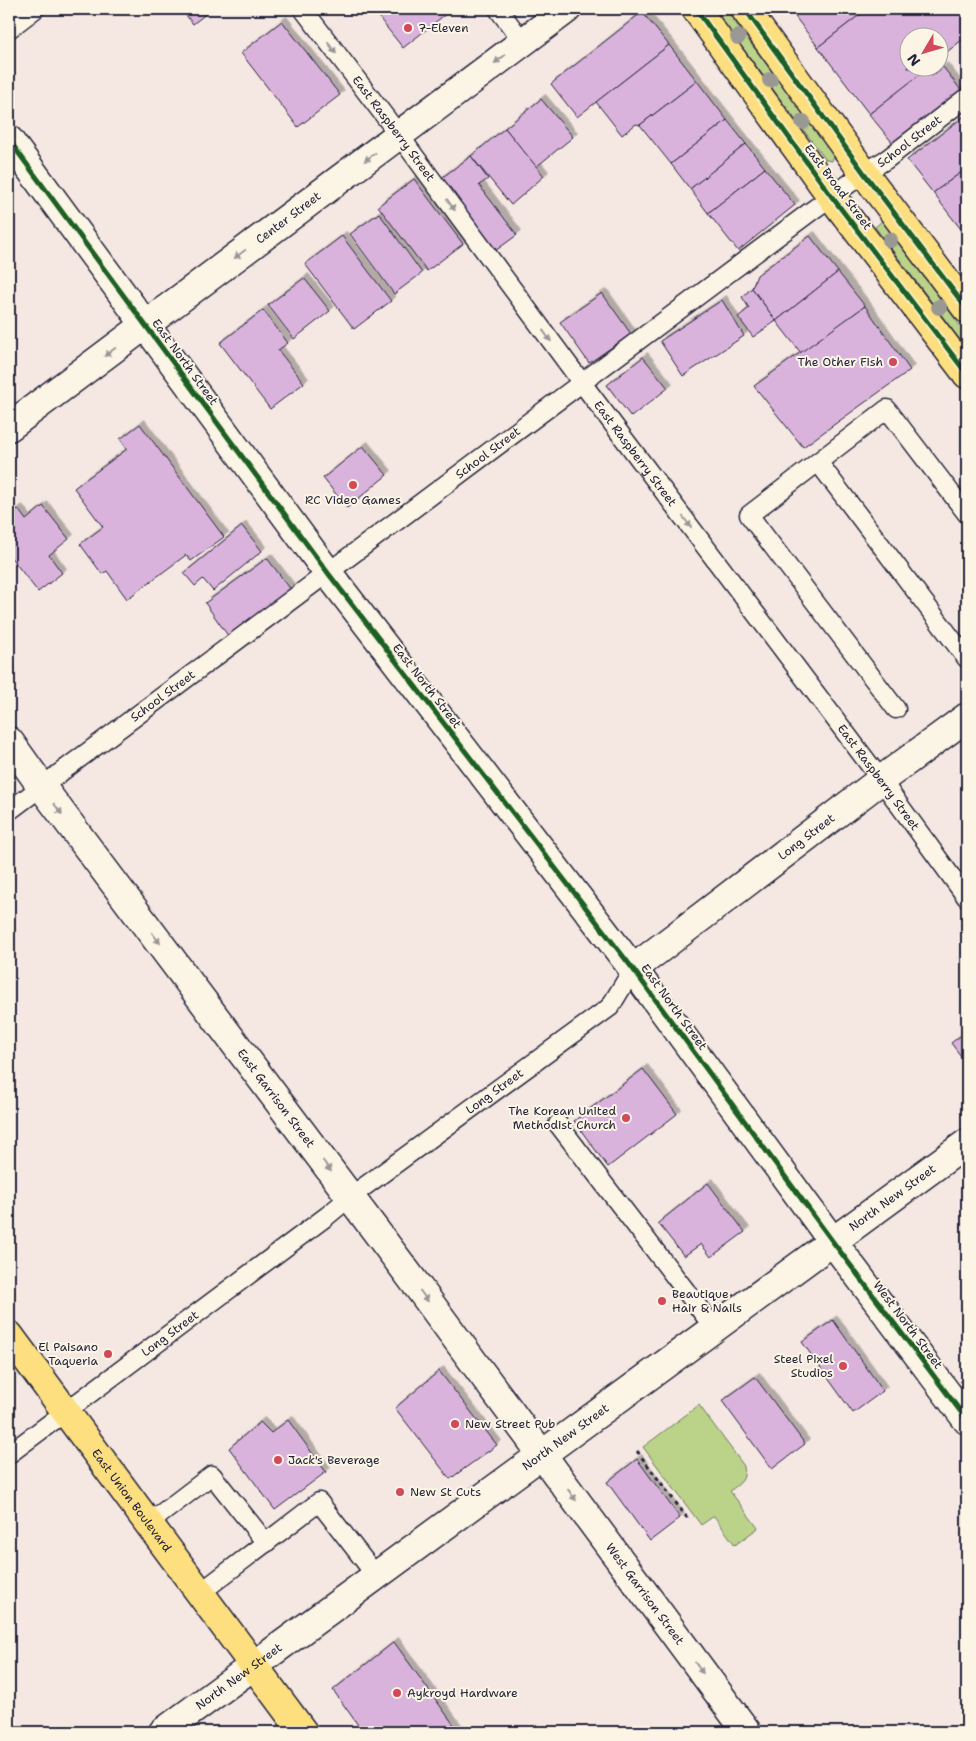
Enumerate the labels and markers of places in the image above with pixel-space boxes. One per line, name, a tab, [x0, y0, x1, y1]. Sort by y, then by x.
place label: 7-Eleven	[418, 20, 469, 36]
marker: 7-Eleven	[402, 22, 414, 34]
place label: The Other Fish	[797, 354, 883, 370]
marker: The Other Fish	[887, 356, 899, 368]
marker: RC Video Games	[347, 479, 359, 491]
place label: RC Video Games	[305, 492, 401, 508]
place label: The Korean United Methodist Church	[508, 1103, 616, 1133]
marker: The Korean United Methodist Church	[620, 1112, 632, 1124]
place label: Beautique Hair & Nails	[672, 1286, 742, 1316]
marker: Beautique Hair & Nails	[656, 1295, 668, 1307]
place label: El Paisano Taqueria	[38, 1339, 99, 1369]
marker: El Paisano Taqueria	[102, 1348, 114, 1360]
place label: Steel Pixel Studios	[774, 1351, 833, 1381]
marker: Steel Pixel Studios	[837, 1360, 849, 1372]
place label: New Street Pub	[465, 1416, 555, 1432]
marker: New Street Pub	[449, 1418, 461, 1430]
place label: Jack's Beverage	[288, 1452, 380, 1468]
marker: Jack's Beverage	[272, 1454, 284, 1466]
place label: New St Cuts	[410, 1484, 481, 1500]
marker: New St Cuts	[394, 1486, 406, 1498]
place label: Aykroyd Hardware	[407, 1685, 518, 1701]
marker: Aykroyd Hardware	[391, 1687, 403, 1699]

